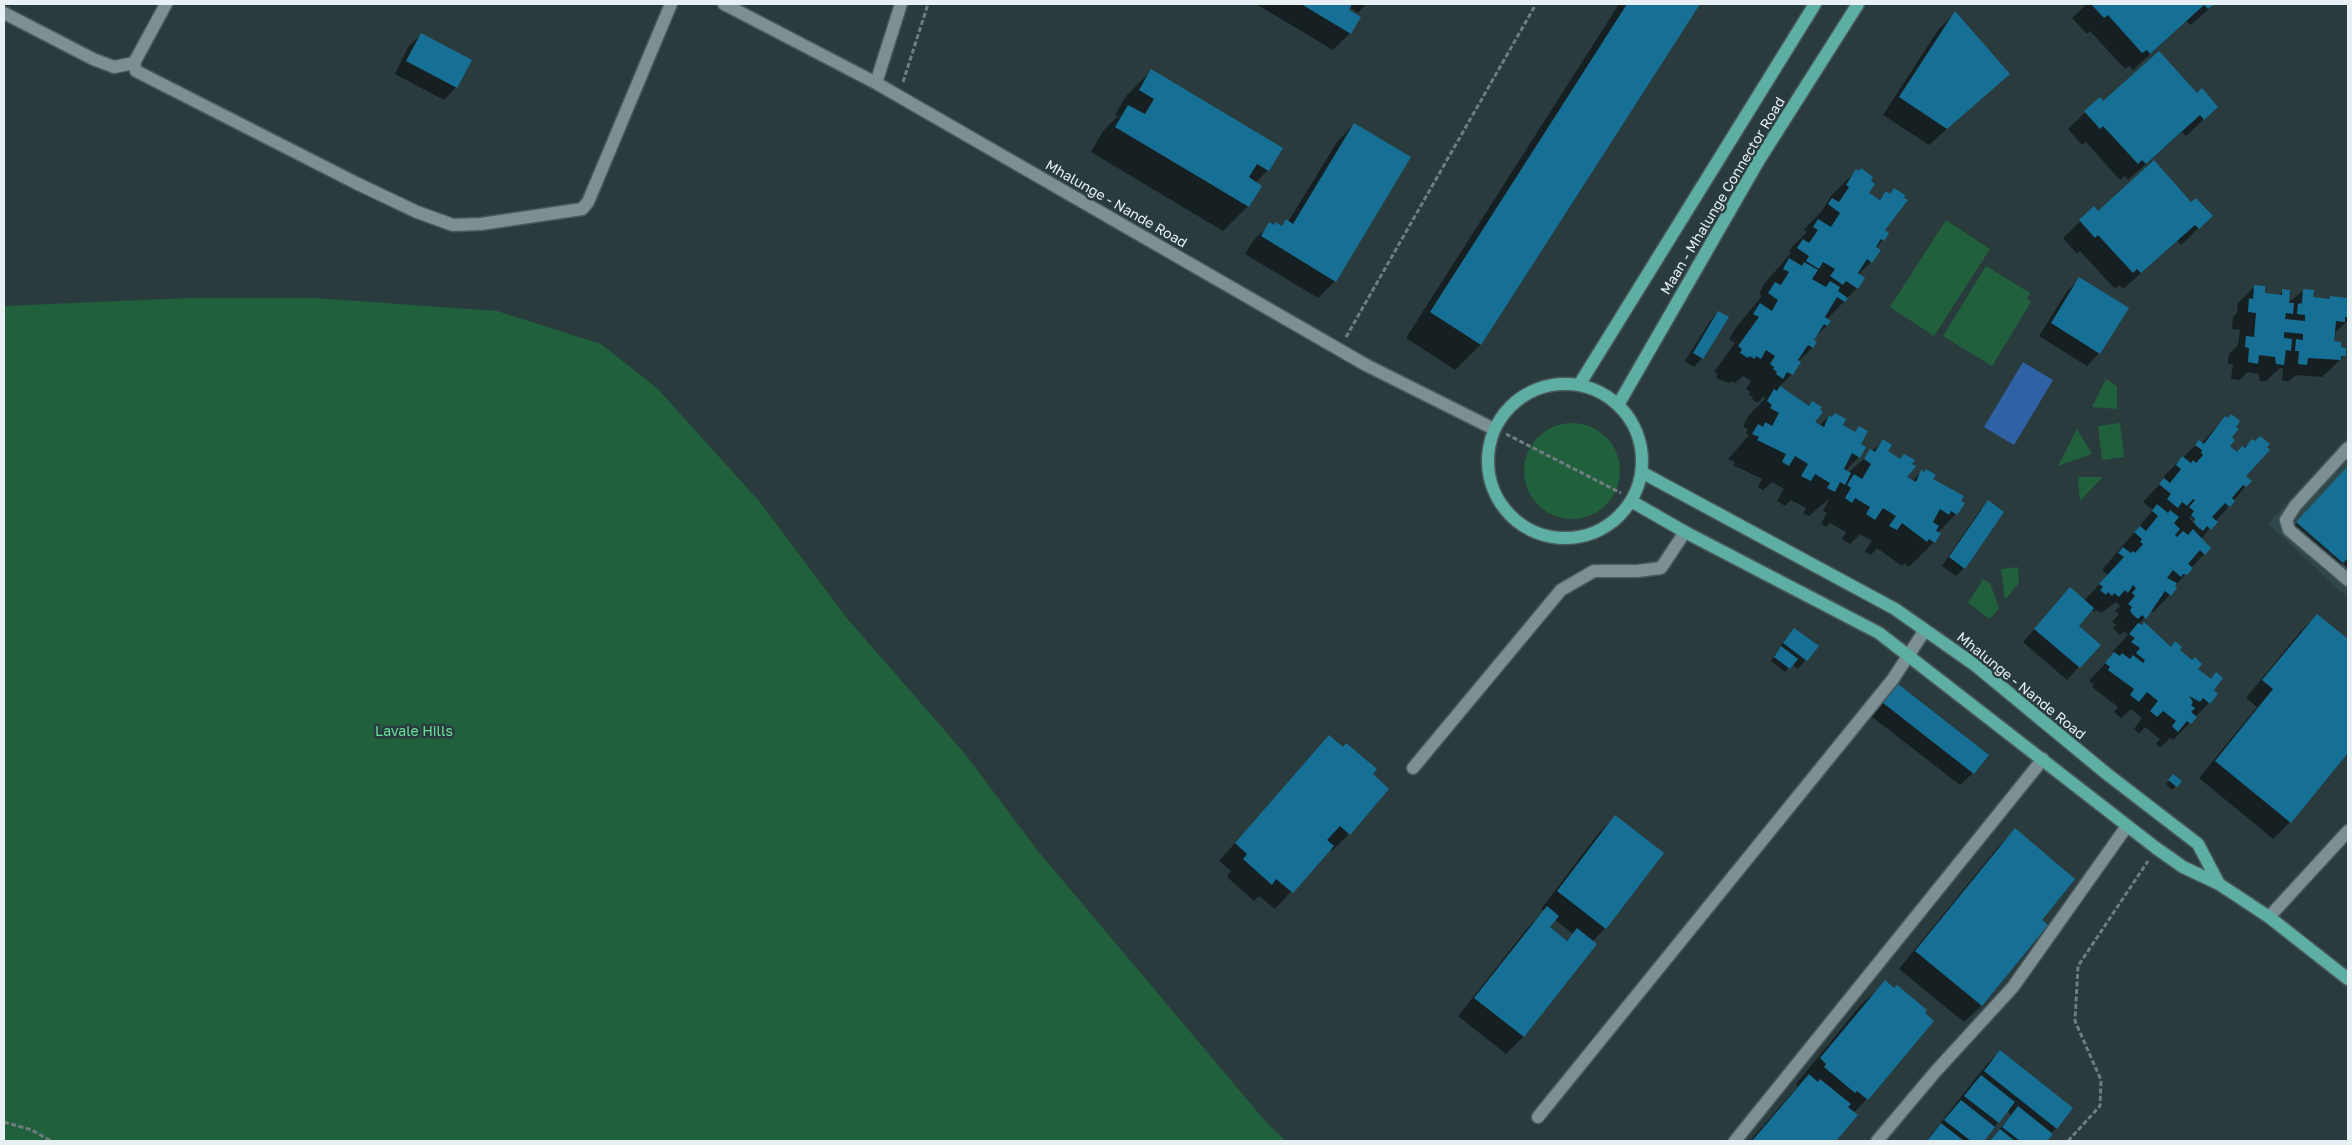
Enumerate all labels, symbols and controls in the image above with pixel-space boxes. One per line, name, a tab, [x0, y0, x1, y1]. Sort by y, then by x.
street label: Maan - Mhalunge Connector Road	[1657, 94, 1789, 298]
street label: Mhalunge - Nande Road	[1042, 157, 1190, 251]
street label: Mhalunge - Nande Road	[1953, 629, 2089, 743]
park label: Lavale Hills	[375, 724, 453, 740]

